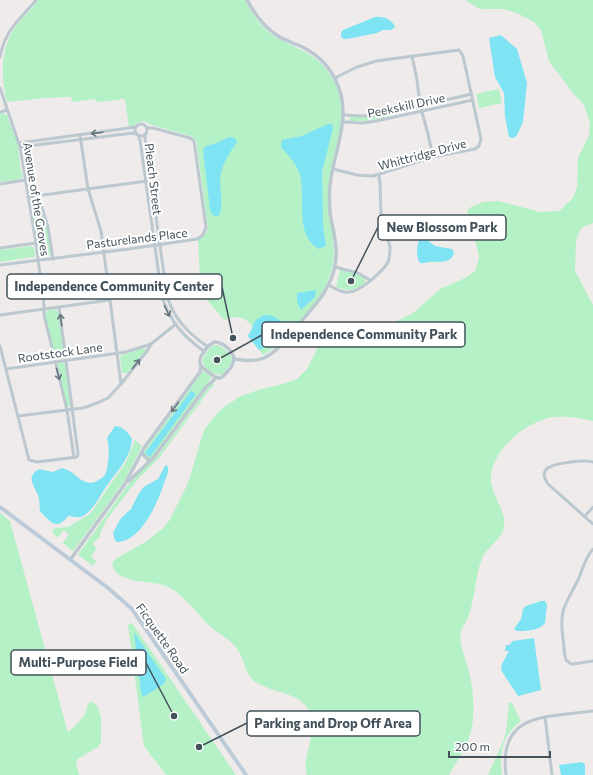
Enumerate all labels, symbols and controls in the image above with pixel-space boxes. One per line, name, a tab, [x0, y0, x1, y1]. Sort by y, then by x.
street label: Peekskill Drive	[366, 90, 446, 120]
one-way arrow	[91, 129, 104, 137]
street label: Whittridge Drive	[376, 135, 468, 173]
street label: Avenue of the Groves	[21, 141, 53, 257]
street label: Pleach Street	[143, 142, 165, 216]
callout: New Blossom Park	[378, 215, 506, 240]
text: New Blossom Park	[386, 219, 498, 235]
street label: Pasturelands Place	[86, 225, 188, 251]
callout: Independence Community Center	[7, 274, 222, 299]
text: Independence Community Center	[14, 278, 214, 294]
one-way arrow	[164, 304, 171, 316]
one-way arrow	[57, 314, 65, 327]
callout: Independence Community Park	[262, 322, 465, 347]
text: Independence Community Park	[271, 326, 458, 342]
street label: Rootstock Lane	[17, 339, 103, 365]
one-way arrow	[132, 359, 141, 370]
one-way arrow	[55, 368, 62, 381]
one-way arrow	[170, 401, 179, 412]
street label: Ficquette Road	[134, 600, 192, 676]
callout: Multi-Purpose Field	[11, 650, 146, 675]
text: Multi-Purpose Field	[18, 654, 138, 670]
callout: Parking and Drop Off Area	[247, 711, 420, 736]
text: Parking and Drop Off Area	[254, 715, 412, 731]
scale bar	[449, 733, 550, 759]
text: 200 m	[455, 739, 490, 753]

